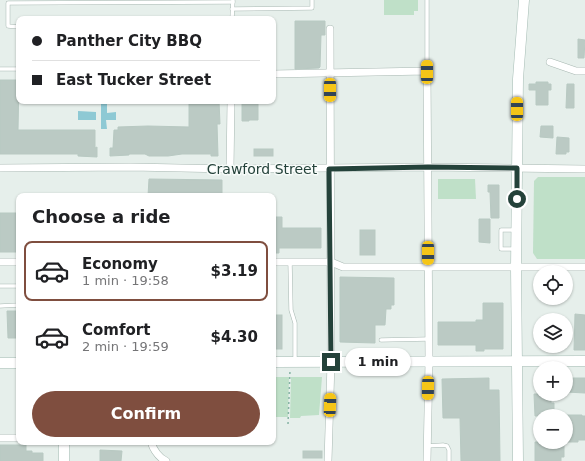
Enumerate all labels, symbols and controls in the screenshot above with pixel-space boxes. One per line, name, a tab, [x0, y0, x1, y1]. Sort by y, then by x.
text: Panther City BBQ	[56, 32, 202, 50]
car	[421, 60, 433, 84]
text: East Tucker Street	[56, 71, 211, 89]
car	[324, 78, 336, 102]
car	[511, 97, 523, 121]
street label: Crawford Street	[207, 161, 318, 177]
route start	[508, 190, 526, 208]
text: Choose a ride	[32, 206, 171, 227]
car	[422, 241, 434, 265]
icon: car	[34, 253, 70, 289]
text: Economy	[82, 255, 158, 273]
text: $3.19	[211, 262, 258, 280]
map controls	[533, 265, 573, 449]
button: locate	[533, 265, 573, 305]
text: 1 min · 19:58	[82, 273, 169, 288]
button: layers	[533, 313, 573, 353]
icon: car	[34, 319, 70, 355]
text: Comfort	[82, 321, 150, 339]
text: $4.30	[211, 328, 258, 346]
text: 2 min · 19:59	[82, 339, 169, 354]
callout: 1 min	[345, 348, 411, 376]
route end	[322, 353, 340, 371]
text: 1 min	[358, 354, 398, 369]
button: +	[533, 361, 573, 401]
car	[422, 376, 434, 400]
button: Confirm	[32, 391, 260, 437]
car	[324, 393, 336, 417]
button: −	[533, 409, 573, 449]

